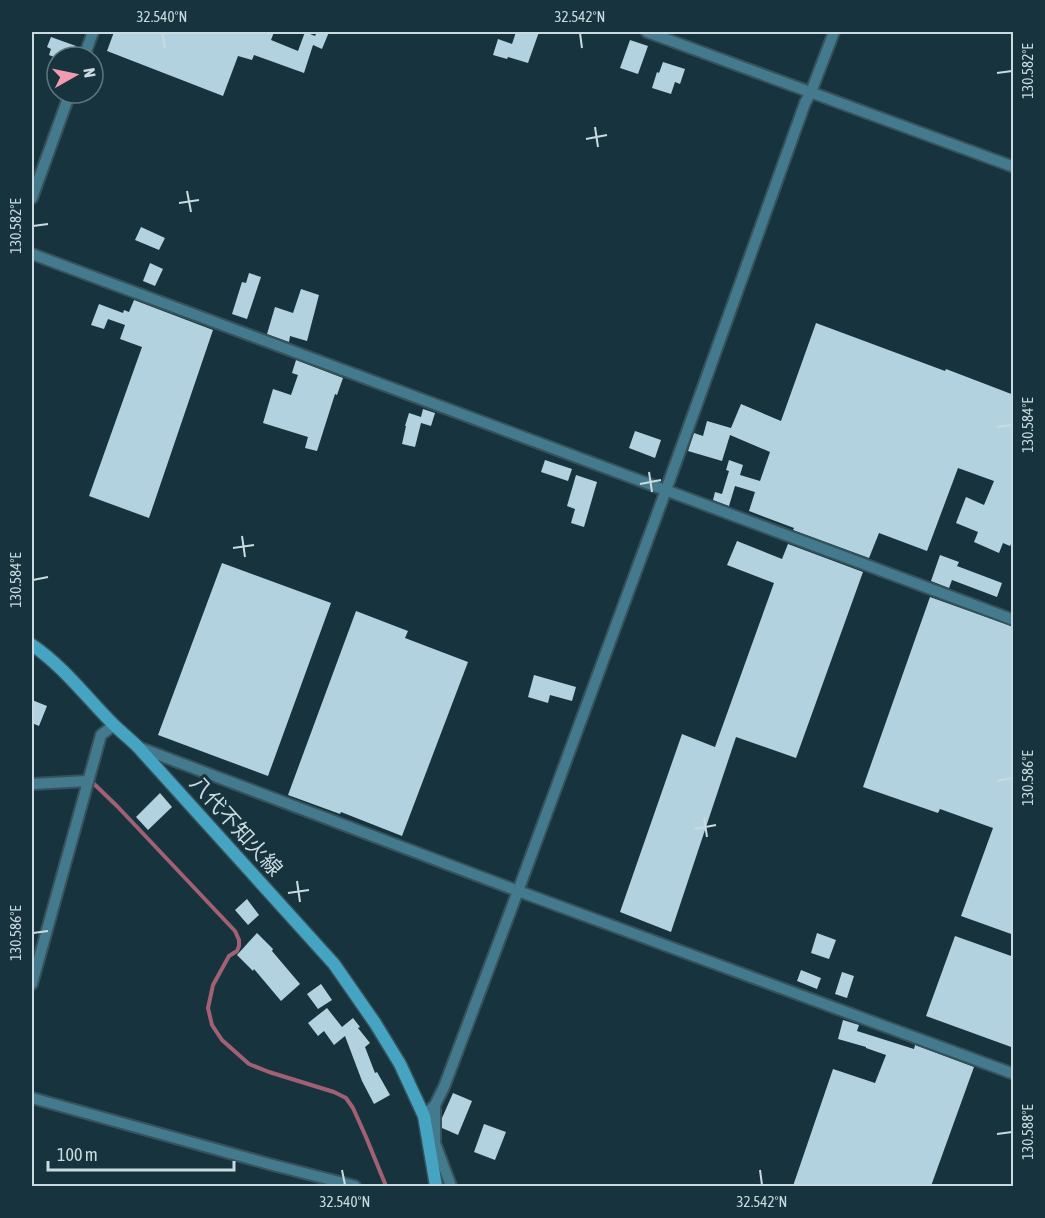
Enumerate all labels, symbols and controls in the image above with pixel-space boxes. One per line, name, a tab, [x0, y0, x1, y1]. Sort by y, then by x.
text: 32.540°N	[137, 8, 187, 25]
text: 32.542°N	[555, 8, 605, 25]
text: 130.582°E	[1019, 43, 1036, 99]
north arrow	[45, 45, 105, 105]
text: N	[80, 67, 99, 79]
text: 130.582°E	[7, 198, 24, 254]
text: 130.584°E	[1019, 397, 1036, 453]
text: 130.584°E	[7, 552, 24, 608]
text: 130.586°E	[1019, 750, 1036, 806]
street label: 八代不知火線	[186, 770, 288, 880]
text: 130.586°E	[7, 905, 24, 961]
text: 130.588°E	[1019, 1104, 1036, 1160]
scale bar	[48, 1134, 234, 1172]
text: 100 m	[57, 1144, 98, 1165]
text: 32.540°N	[320, 1193, 370, 1210]
text: 32.542°N	[737, 1193, 787, 1210]

